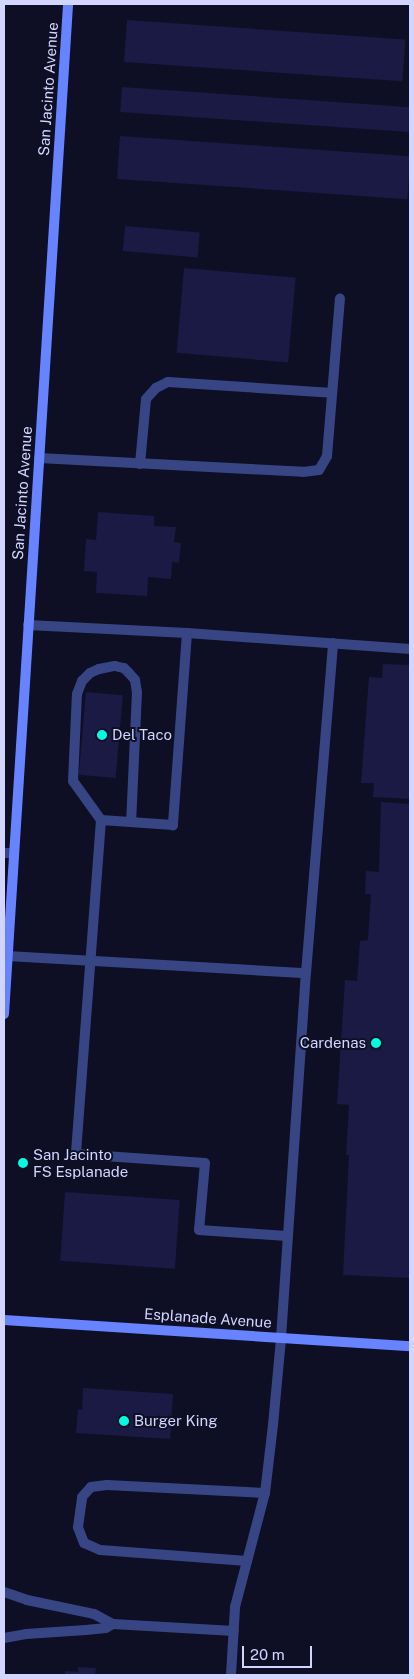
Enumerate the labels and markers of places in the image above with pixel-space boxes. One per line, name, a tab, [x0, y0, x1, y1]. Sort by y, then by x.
place label: Del Taco	[112, 726, 172, 744]
marker: Del Taco	[96, 729, 108, 741]
place label: Cardenas	[300, 1034, 366, 1052]
marker: Cardenas	[370, 1037, 382, 1049]
place label: San Jacinto FS Esplanade	[33, 1145, 128, 1180]
marker: San Jacinto FS Esplanade	[17, 1157, 29, 1169]
place label: Burger King	[134, 1412, 218, 1430]
marker: Burger King	[118, 1415, 130, 1427]

